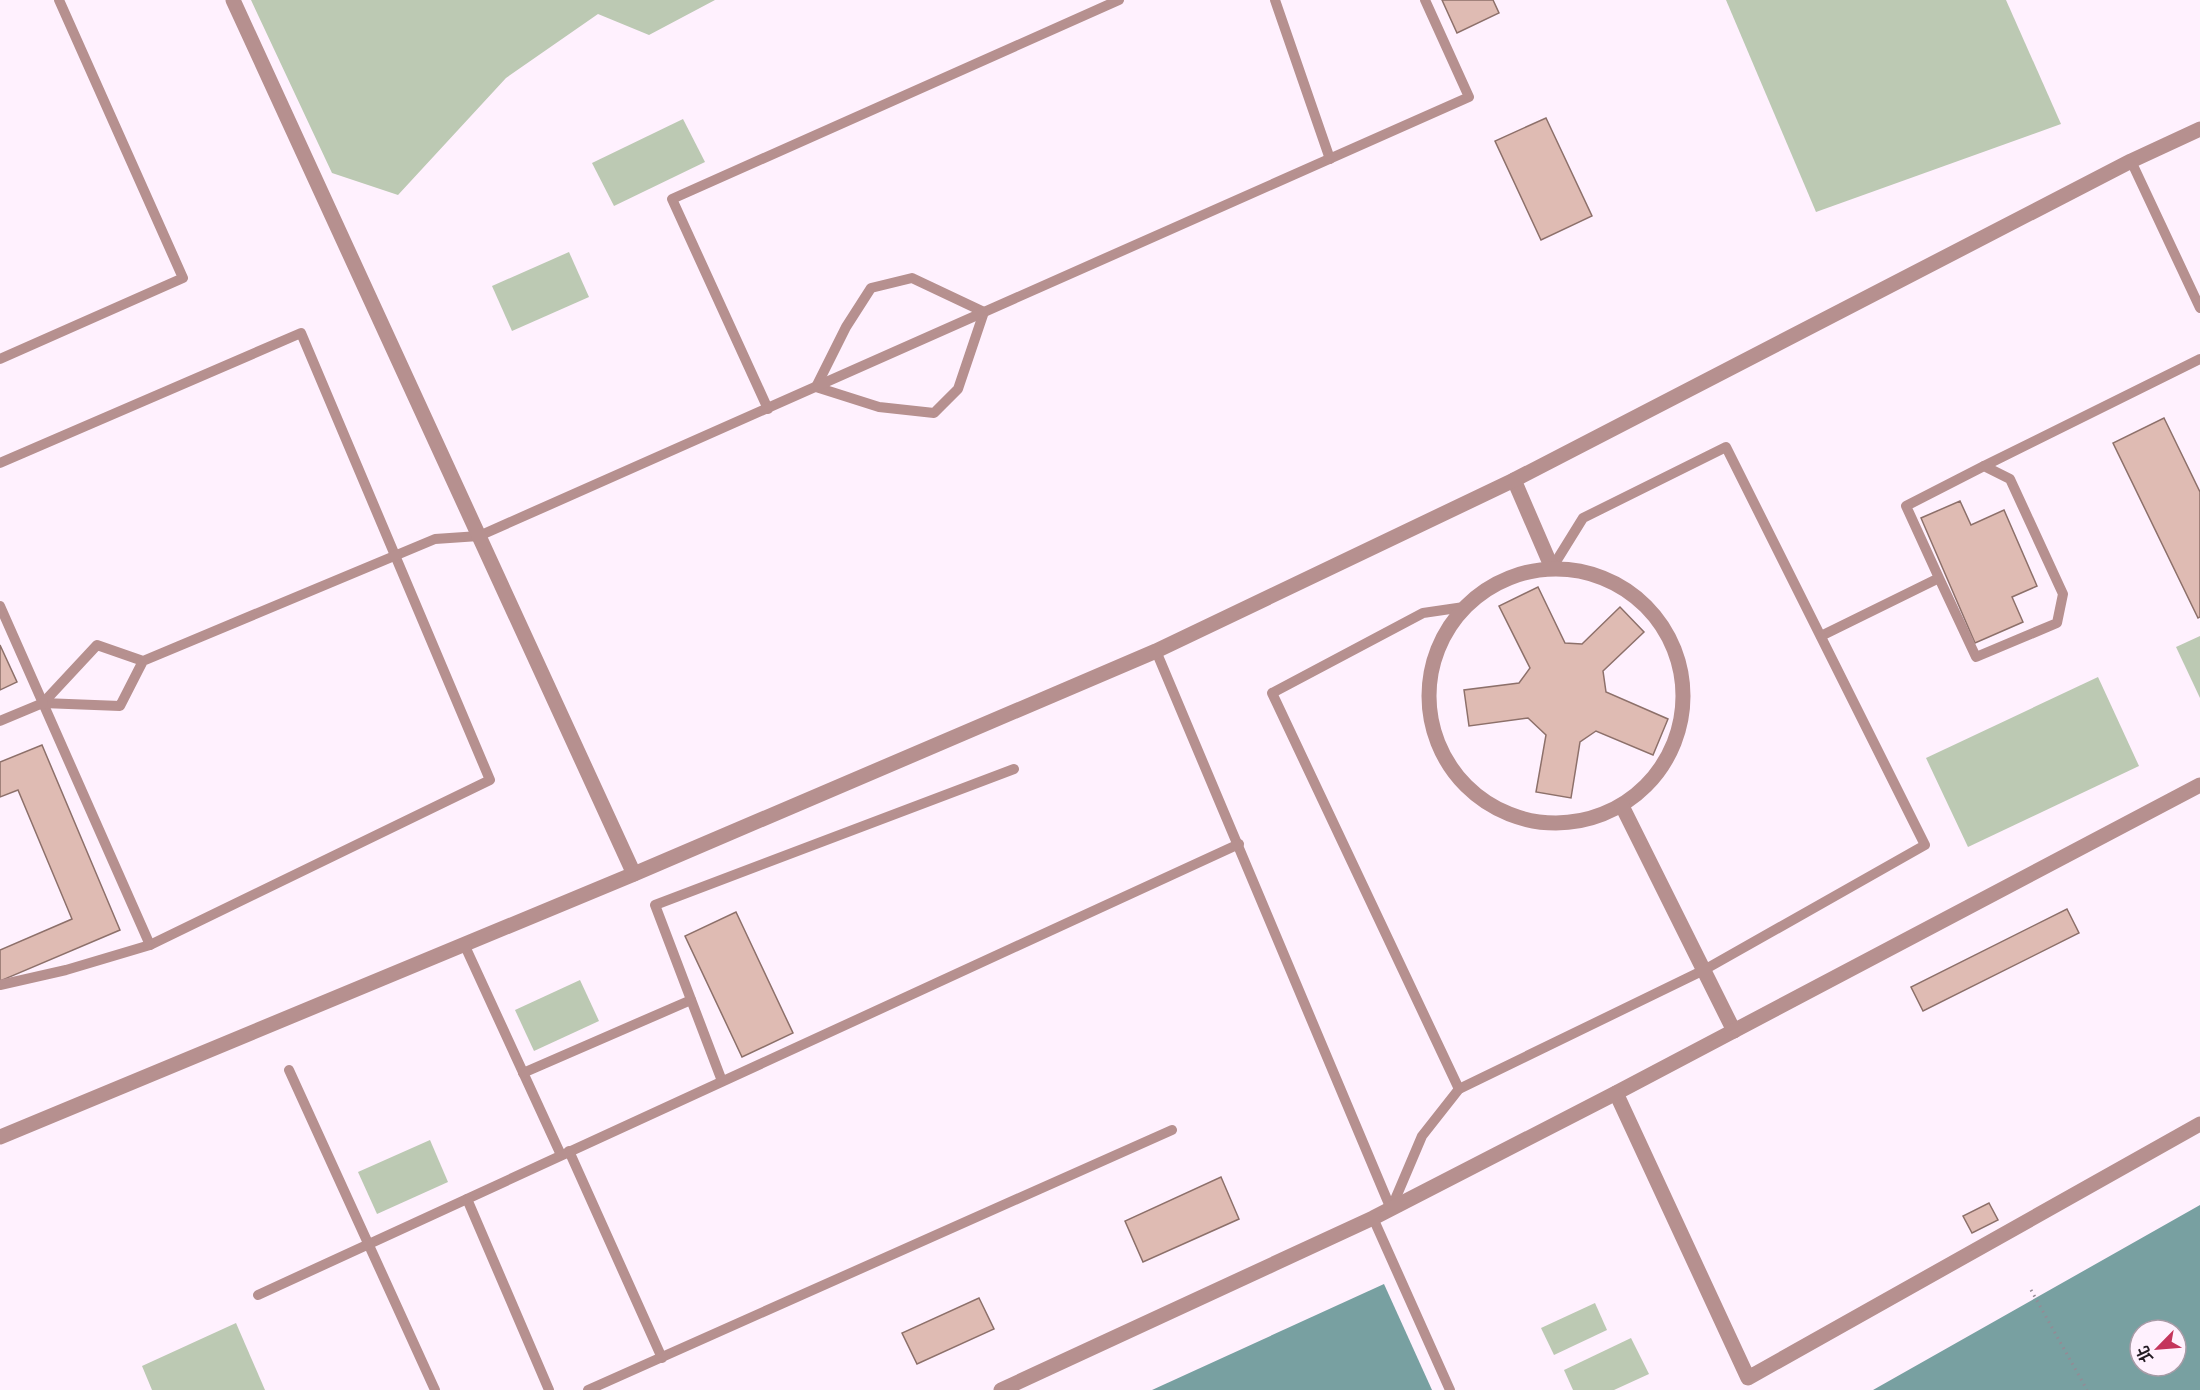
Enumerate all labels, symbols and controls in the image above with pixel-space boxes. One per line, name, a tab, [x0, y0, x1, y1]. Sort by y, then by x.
north arrow	[2128, 1318, 2188, 1378]
text: 北	[2132, 1343, 2156, 1366]

